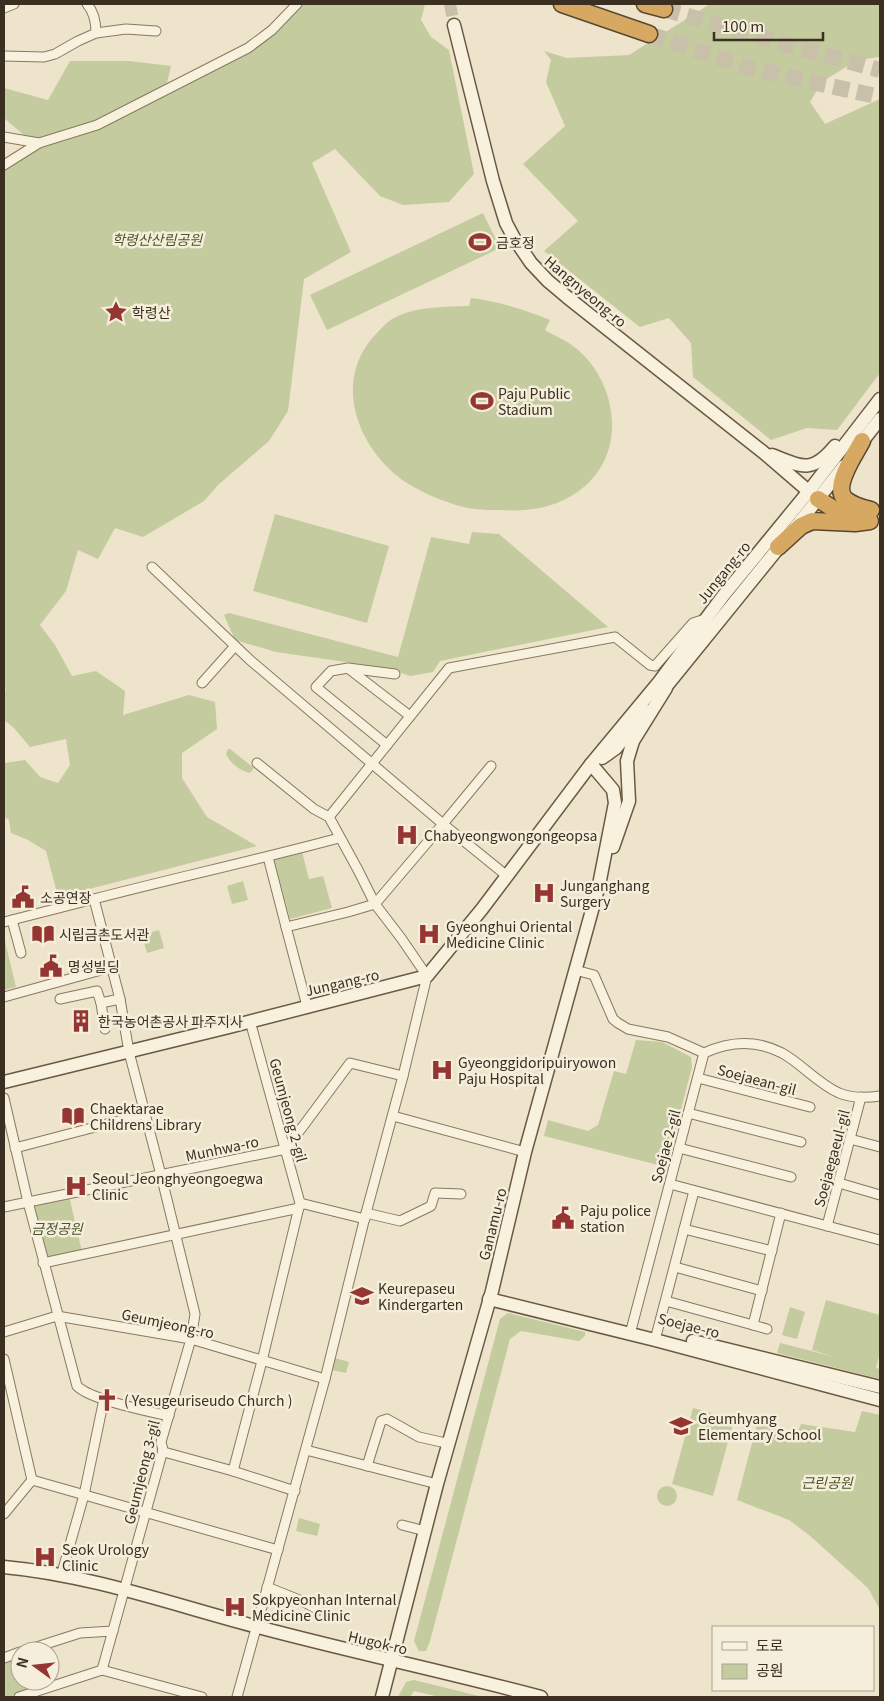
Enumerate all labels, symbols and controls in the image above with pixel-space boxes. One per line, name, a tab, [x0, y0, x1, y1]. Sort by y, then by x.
scale bar	[714, 10, 823, 42]
text: 100 m	[722, 15, 764, 36]
park label: 학령산산림공원	[112, 229, 203, 249]
sports icon: 금호정	[467, 229, 493, 255]
place label: 금호정	[496, 232, 535, 252]
street label: Hangnyeong-ro	[541, 251, 631, 331]
place icon: 학령산	[103, 299, 129, 325]
place label: 학령산	[132, 302, 171, 322]
place label: Paju Public Stadium	[498, 383, 571, 419]
sports icon: Paju Public Stadium	[469, 388, 495, 414]
street label: Jungang-ro	[692, 537, 754, 607]
hospital icon: Chabyeongwongongeopsa	[394, 822, 420, 848]
place label: Chabyeongwongongeopsa	[424, 825, 597, 845]
place label: Junganghang Surgery	[560, 875, 649, 911]
hospital icon: Junganghang Surgery	[531, 880, 557, 906]
public building icon: 소공연장	[10, 884, 36, 910]
place label: 소공연장	[40, 887, 92, 907]
place label: Gyeonghui Oriental Medicine Clinic	[446, 916, 572, 952]
library icon: 시립금촌도서관	[30, 921, 56, 947]
hospital icon: Gyeonghui Oriental Medicine Clinic	[416, 921, 442, 947]
place label: 시립금촌도서관	[59, 924, 149, 944]
public building icon: 명성빌딩	[38, 953, 64, 979]
place label: 명성빌딩	[68, 956, 120, 976]
street label: Jungang-ro	[303, 964, 381, 1000]
building icon: 한국농어촌공사 파주지사	[68, 1008, 94, 1034]
place label: 한국농어촌공사 파주지사	[98, 1011, 243, 1031]
place label: Gyeonggidoripuiryowon Paju Hospital	[458, 1052, 616, 1088]
street label: Geumjeong 2-gil	[266, 1056, 312, 1164]
hospital icon: Gyeonggidoripuiryowon Paju Hospital	[429, 1057, 455, 1083]
street label: Soejaean-gil	[715, 1059, 799, 1099]
place label: Chaektarae Childrens Library	[90, 1098, 202, 1134]
library icon: Chaektarae Childrens Library	[60, 1103, 86, 1129]
street label: Soejae 2-gil	[646, 1107, 684, 1185]
street label: Soejaegaeul-gil	[808, 1107, 854, 1209]
street label: Munhwa-ro	[184, 1130, 260, 1166]
place label: Seoul Jeonghyeongoegwa Clinic	[92, 1168, 263, 1204]
hospital icon: Seoul Jeonghyeongoegwa Clinic	[63, 1173, 89, 1199]
street label: Ganamu-ro	[473, 1186, 511, 1262]
place label: Paju police station	[580, 1200, 651, 1236]
public building icon: Paju police station	[550, 1205, 576, 1231]
park label: 금정공원	[31, 1218, 84, 1238]
place label: Keurepaseu Kindergarten	[378, 1278, 463, 1314]
school or university icon: Keurepaseu Kindergarten	[349, 1283, 375, 1309]
street label: Geumjeong-ro	[120, 1303, 216, 1343]
street label: Soejae-ro	[656, 1308, 722, 1342]
church icon: ( Yesugeuriseudo Church )	[94, 1387, 120, 1413]
place label: ( Yesugeuriseudo Church )	[124, 1390, 292, 1410]
place label: Geumhyang Elementary School	[698, 1408, 821, 1444]
school or university icon: Geumhyang Elementary School	[668, 1413, 694, 1439]
street label: Geumjeong 3-gil	[118, 1418, 164, 1526]
park label: 근린공원	[801, 1472, 854, 1492]
place label: Seok Urology Clinic	[62, 1539, 150, 1575]
hospital icon: Seok Urology Clinic	[32, 1544, 58, 1570]
place label: Sokpyeonhan Internal Medicine Clinic	[252, 1589, 396, 1625]
hospital icon: Sokpyeonhan Internal Medicine Clinic	[222, 1594, 248, 1620]
street label: Hugok-ro	[346, 1625, 410, 1659]
legend	[712, 1626, 874, 1691]
text: 도로	[756, 1634, 784, 1655]
north arrow	[10, 1641, 60, 1691]
text: N	[10, 1655, 32, 1670]
text: 공원	[756, 1659, 784, 1680]

